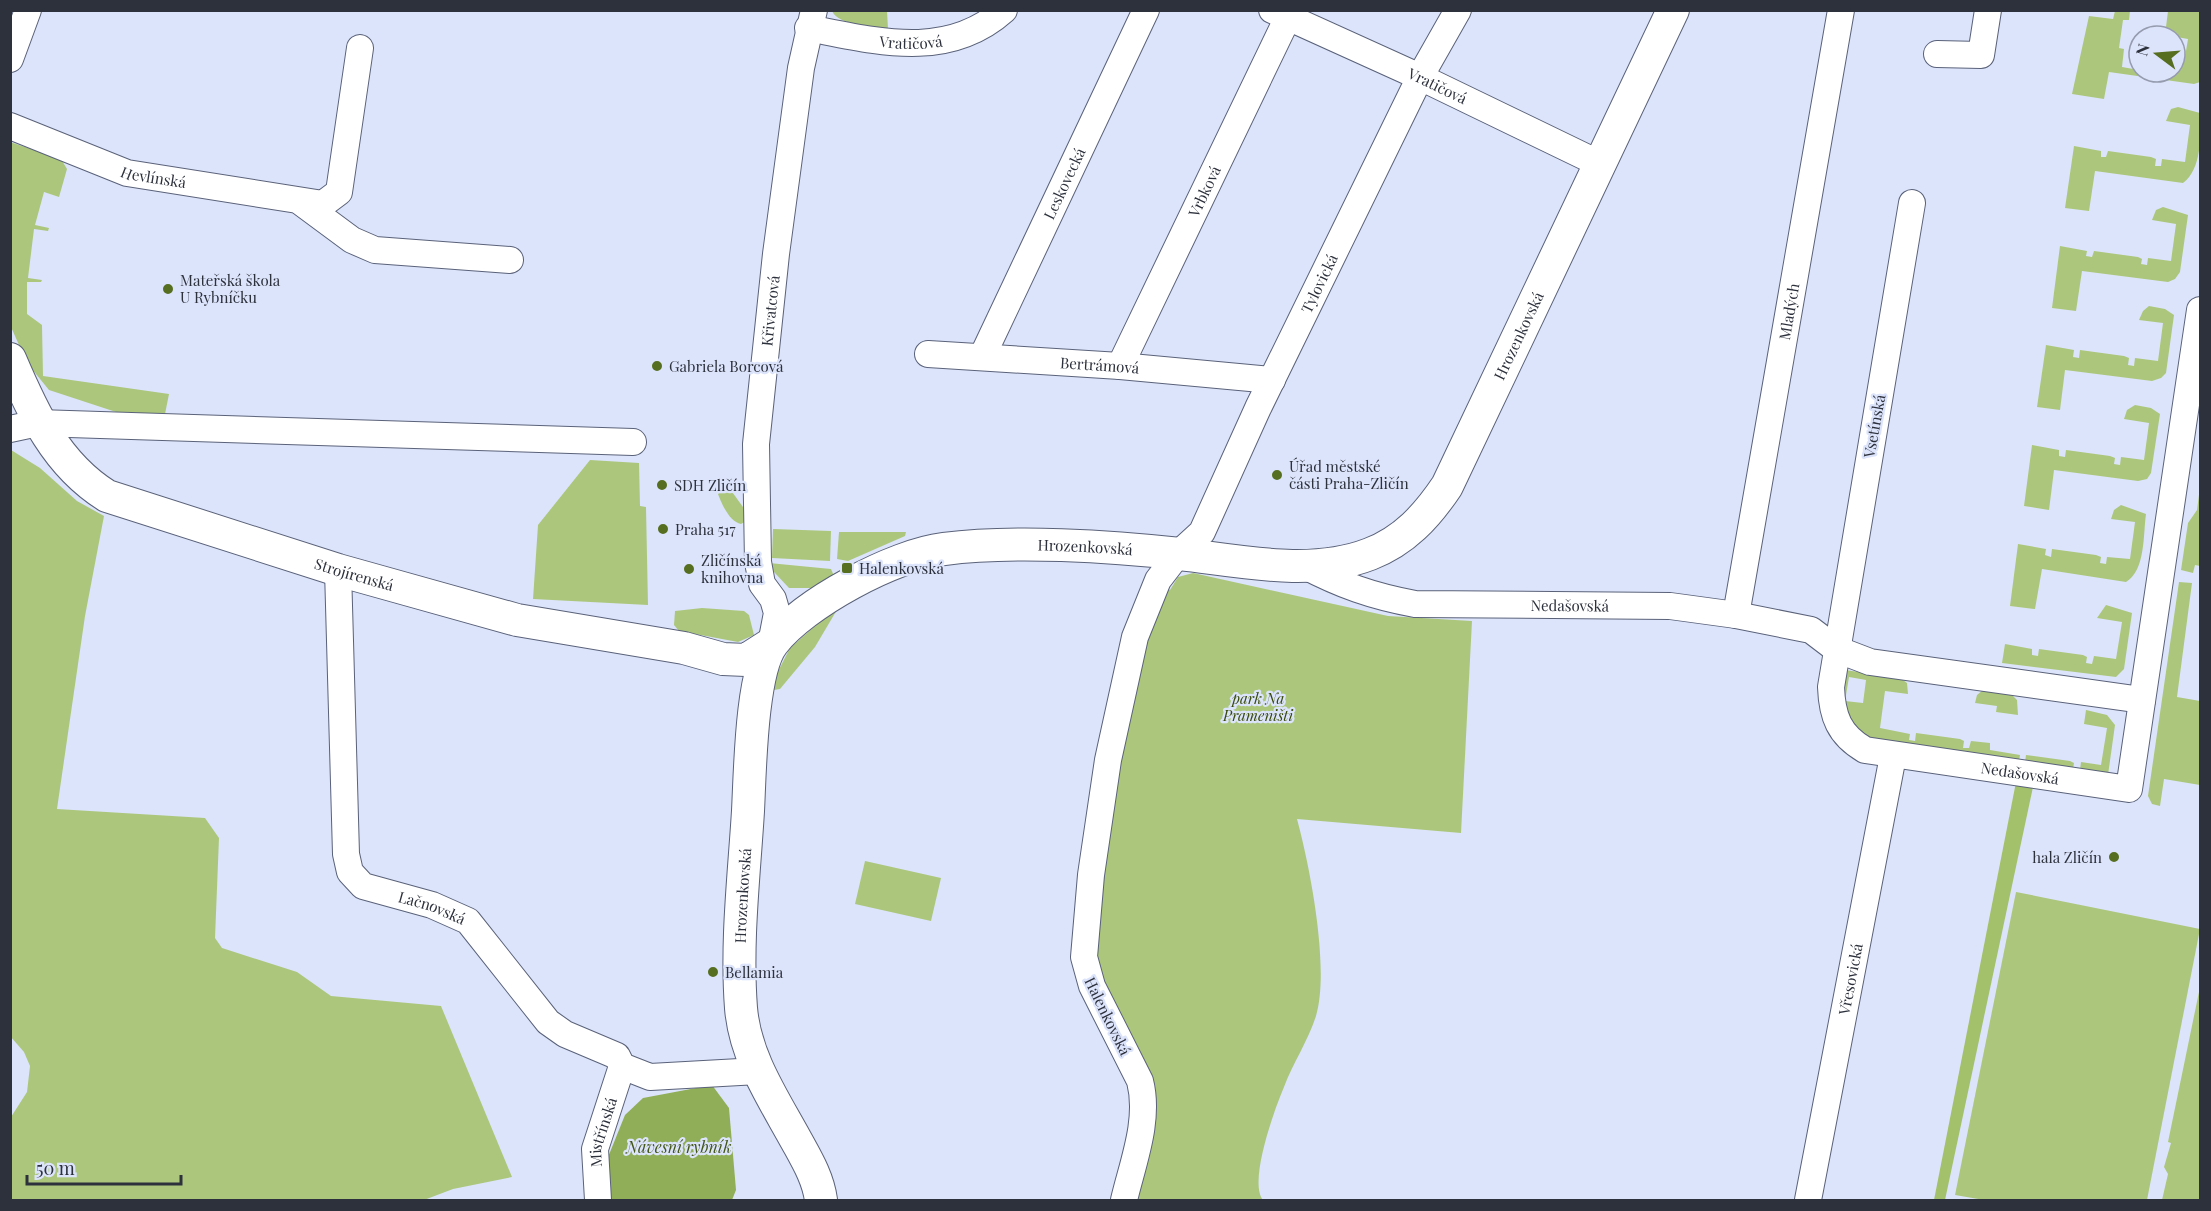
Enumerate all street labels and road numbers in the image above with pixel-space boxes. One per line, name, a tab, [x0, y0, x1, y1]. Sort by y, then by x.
street label: Vratičová	[877, 30, 944, 53]
street label: Vratičová	[1404, 63, 1471, 108]
street label: Leskovecká	[1039, 144, 1090, 222]
street label: Hevlínská	[118, 162, 188, 192]
street label: Vrbková	[1183, 162, 1225, 221]
street label: Tylovická	[1296, 250, 1342, 316]
street label: Křivatcová	[756, 274, 784, 347]
street label: Mladých	[1774, 282, 1803, 341]
street label: Hrozenkovská	[1489, 288, 1548, 383]
street label: Bertrámová	[1059, 352, 1141, 378]
street label: Vsetínská	[1858, 392, 1889, 460]
street label: Hrozenkovská	[1037, 535, 1134, 559]
street label: Strojírenská	[312, 553, 397, 595]
street label: Nedašovská	[1531, 595, 1610, 616]
street label: Nedašovská	[1980, 757, 2061, 789]
street label: Hrozenkovská	[730, 847, 755, 944]
street label: Lačnovská	[396, 886, 469, 929]
street label: Vřesovická	[1833, 941, 1867, 1017]
street label: Halenkovská	[1080, 973, 1136, 1059]
street label: Mistřínská	[585, 1094, 621, 1168]

